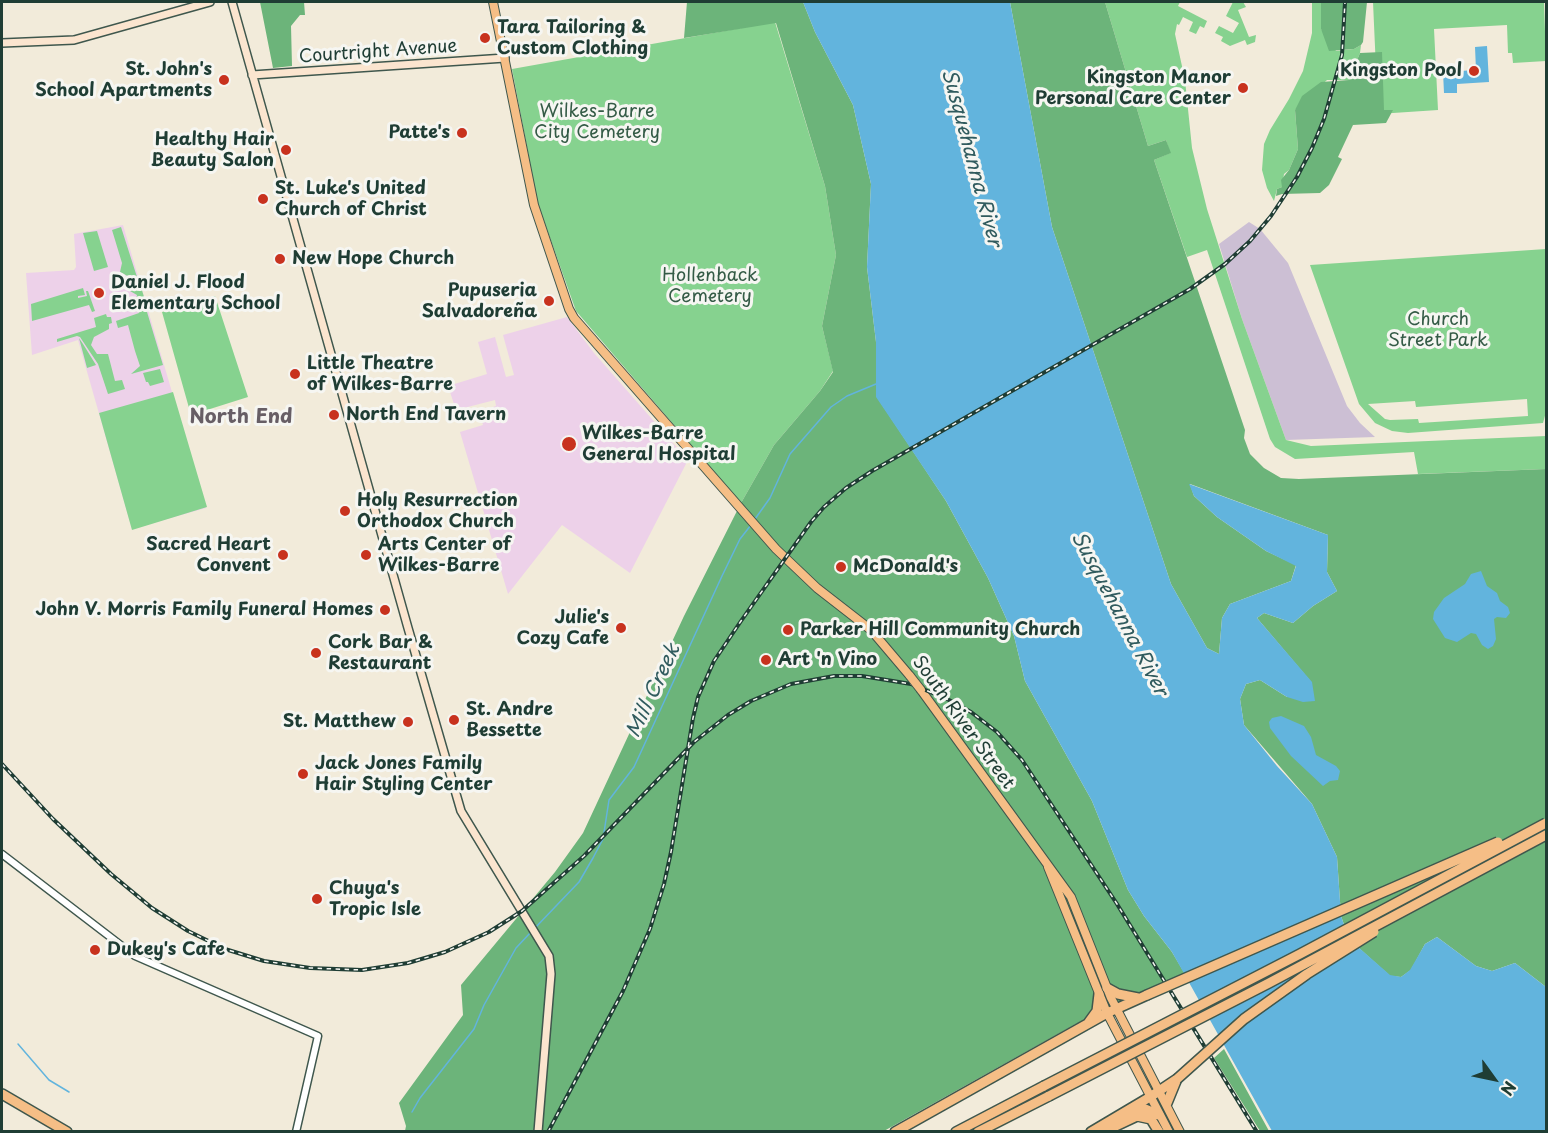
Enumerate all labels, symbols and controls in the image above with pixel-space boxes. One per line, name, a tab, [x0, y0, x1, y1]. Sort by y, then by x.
place label: Tara Tailoring & Custom Clothing	[497, 17, 648, 60]
marker: Tara Tailoring & Custom Clothing	[478, 31, 492, 45]
street label: Courtright Avenue	[298, 36, 458, 68]
place label: St. John's School Apartments	[35, 59, 212, 101]
place label: Kingston Pool	[1340, 60, 1462, 82]
marker: Kingston Pool	[1467, 64, 1481, 78]
water label: Susquehanna River	[936, 67, 1006, 249]
place label: Kingston Manor Personal Care Center	[1035, 67, 1231, 110]
marker: St. John's School Apartments	[217, 73, 231, 87]
marker: Kingston Manor Personal Care Center	[1236, 81, 1250, 95]
park label: Wilkes-Barre City Cemetery	[534, 101, 660, 144]
place label: Patte's	[388, 122, 450, 144]
marker: Patte's	[455, 126, 469, 140]
place label: Healthy Hair Beauty Salon	[151, 129, 274, 172]
marker: Healthy Hair Beauty Salon	[279, 143, 293, 157]
place label: St. Luke's United Church of Christ	[275, 178, 427, 220]
marker: St. Luke's United Church of Christ	[256, 192, 270, 206]
place label: New Hope Church	[292, 248, 454, 270]
marker: New Hope Church	[273, 252, 287, 266]
park label: Hollenback Cemetery	[662, 265, 758, 308]
place label: Daniel J. Flood Elementary School	[111, 272, 281, 314]
place label: Pupuseria Salvadoreña	[422, 280, 537, 322]
marker: Daniel J. Flood Elementary School	[92, 286, 106, 300]
marker: Pupuseria Salvadoreña	[542, 294, 556, 308]
park label: Church Street Park	[1388, 309, 1488, 352]
place label: Little Theatre of Wilkes-Barre	[307, 353, 453, 395]
marker: Little Theatre of Wilkes-Barre	[288, 367, 302, 381]
place label: North End Tavern	[346, 404, 506, 426]
district label: North End	[190, 405, 292, 429]
marker: North End Tavern	[327, 408, 341, 422]
place label: Wilkes-Barre General Hospital	[582, 423, 736, 466]
marker: Wilkes-Barre General Hospital	[560, 435, 578, 453]
place label: Holy Resurrection Orthodox Church	[357, 490, 518, 532]
marker: Holy Resurrection Orthodox Church	[338, 504, 352, 518]
water label: Susquehanna River	[1066, 528, 1172, 700]
place label: Sacred Heart Convent	[146, 534, 271, 576]
place label: Arts Center of Wilkes-Barre	[378, 534, 511, 576]
marker: Sacred Heart Convent	[276, 548, 290, 562]
marker: Arts Center of Wilkes-Barre	[359, 548, 373, 562]
place label: McDonald's	[853, 556, 958, 578]
marker: McDonald's	[834, 560, 848, 574]
place label: John V. Morris Family Funeral Homes	[36, 599, 373, 621]
marker: John V. Morris Family Funeral Homes	[378, 603, 392, 617]
place label: Julie's Cozy Cafe	[517, 607, 609, 650]
place label: Parker Hill Community Church	[800, 619, 1080, 641]
marker: Julie's Cozy Cafe	[614, 621, 628, 635]
marker: Parker Hill Community Church	[781, 623, 795, 637]
place label: Cork Bar & Restaurant	[328, 632, 433, 674]
water label: Mill Creek	[622, 640, 686, 742]
marker: Cork Bar & Restaurant	[309, 646, 323, 660]
place label: Art 'n Vino	[778, 649, 877, 671]
street label: South River Street	[907, 652, 1019, 794]
marker: Art 'n Vino	[759, 653, 773, 667]
place label: St. Andre Bessette	[466, 699, 553, 742]
place label: St. Matthew	[283, 711, 396, 733]
marker: St. Andre Bessette	[447, 713, 461, 727]
marker: St. Matthew	[401, 715, 415, 729]
place label: Jack Jones Family Hair Styling Center	[315, 753, 492, 795]
marker: Jack Jones Family Hair Styling Center	[296, 767, 310, 781]
place label: Chuya's Tropic Isle	[329, 878, 421, 920]
marker: Chuya's Tropic Isle	[310, 892, 324, 906]
place label: Dukey's Cafe	[107, 939, 225, 961]
marker: Dukey's Cafe	[88, 943, 102, 957]
north arrow	[1464, 1049, 1524, 1109]
text: N	[1496, 1077, 1523, 1101]

